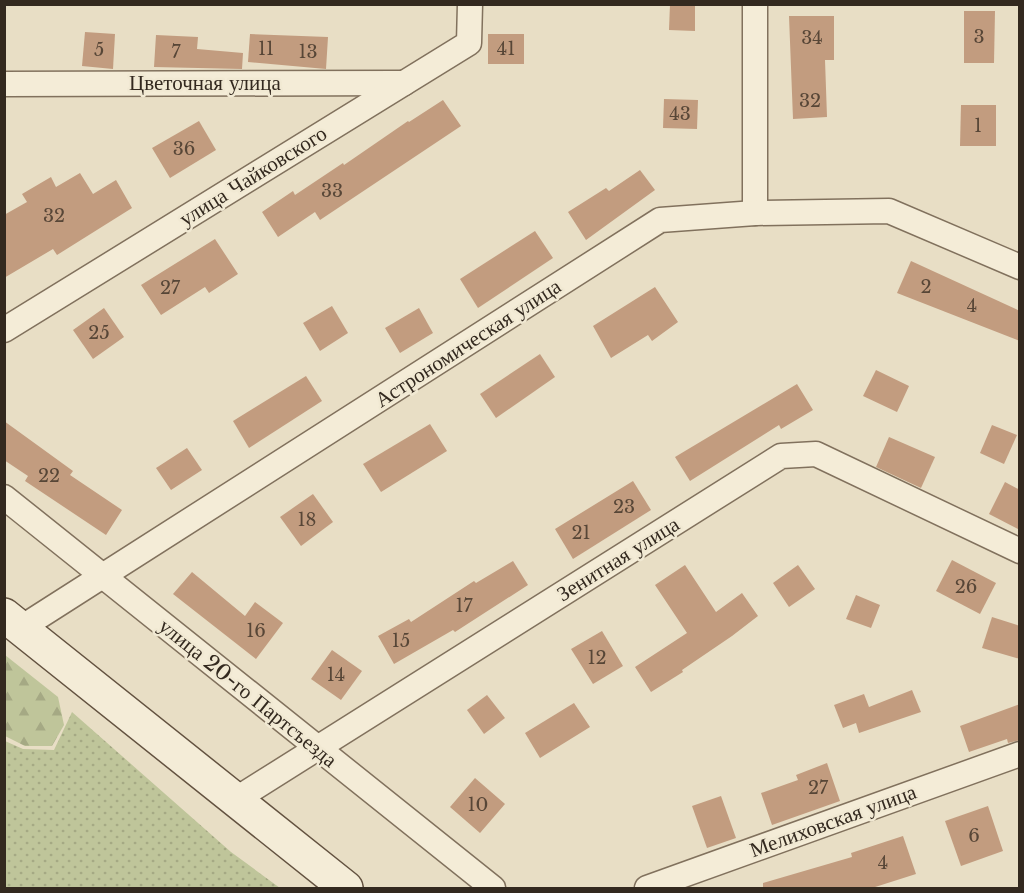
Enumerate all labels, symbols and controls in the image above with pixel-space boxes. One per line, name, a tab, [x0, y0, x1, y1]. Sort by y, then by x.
house number: 3	[973, 26, 985, 48]
house number: 34	[801, 27, 823, 49]
house number: 11	[258, 38, 274, 60]
house number: 41	[497, 38, 515, 60]
house number: 5	[94, 39, 104, 61]
house number: 7	[171, 41, 181, 63]
house number: 13	[298, 41, 318, 63]
street label: Цветочная улица	[129, 70, 282, 96]
house number: 32	[799, 90, 821, 112]
house number: 43	[669, 103, 691, 125]
house number: 1	[974, 115, 982, 137]
street label: улица Чайковского	[174, 120, 332, 232]
house number: 36	[173, 138, 195, 160]
house number: 33	[321, 180, 343, 202]
house number: 32	[43, 205, 65, 227]
street label: Астрономическая улица	[370, 273, 567, 413]
house number: 2	[920, 276, 932, 298]
house number: 27	[160, 277, 181, 299]
house number: 4	[967, 295, 977, 317]
house number: 25	[88, 322, 110, 344]
house number: 22	[38, 465, 60, 487]
house number: 23	[613, 496, 635, 518]
house number: 18	[298, 509, 316, 531]
street label: Зенитная улица	[552, 511, 685, 607]
house number: 21	[571, 522, 591, 544]
house number: 26	[955, 576, 977, 598]
house number: 17	[455, 595, 473, 617]
street label: улица 20-го Партсъезда	[154, 613, 343, 773]
house number: 16	[246, 620, 266, 642]
house number: 15	[392, 630, 410, 652]
house number: 12	[587, 647, 607, 669]
house number: 14	[327, 664, 345, 686]
house number: 27	[808, 777, 829, 799]
street label: Мелиховская улица	[746, 779, 921, 863]
house number: 10	[468, 794, 488, 816]
house number: 6	[968, 825, 980, 847]
house number: 4	[878, 852, 888, 874]

